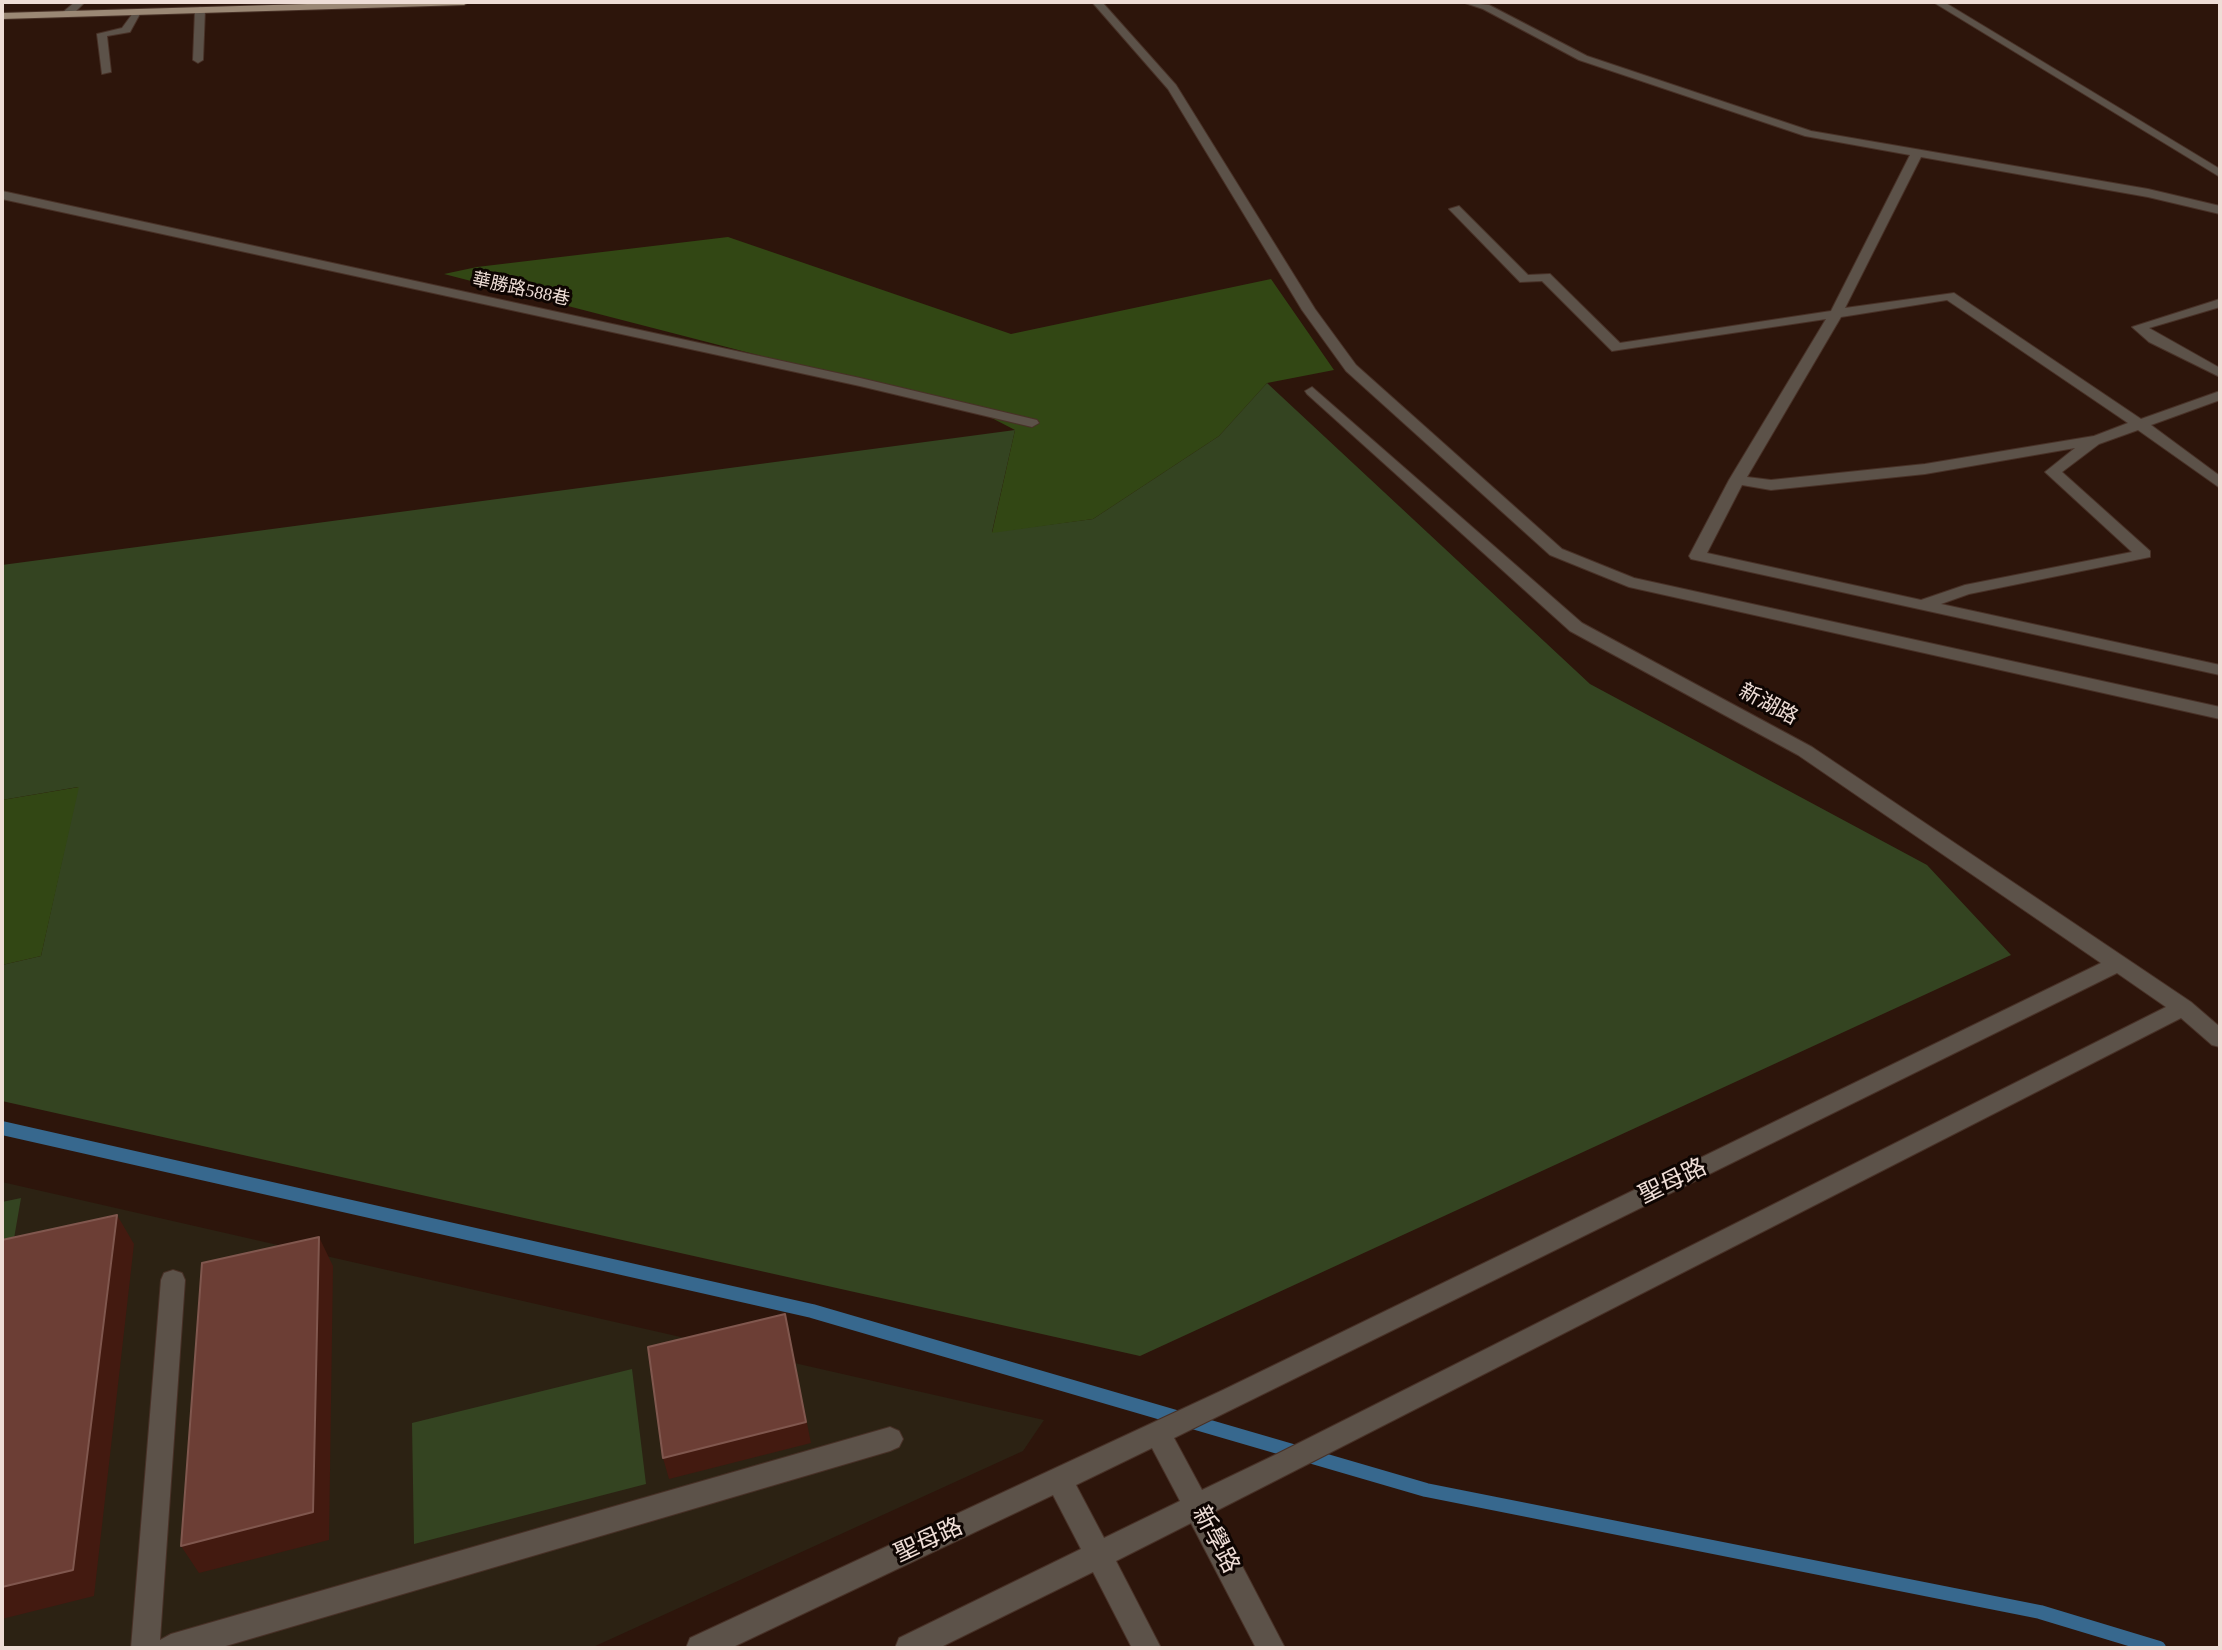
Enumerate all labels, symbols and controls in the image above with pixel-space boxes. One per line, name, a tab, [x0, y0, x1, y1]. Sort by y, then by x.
street label: 華勝路588巷	[470, 269, 572, 311]
street label: 新湖路	[1734, 679, 1802, 731]
street label: 聖母路	[1634, 1153, 1712, 1211]
street label: 新學路	[1185, 1501, 1245, 1579]
street label: 聖母路	[890, 1513, 968, 1569]

